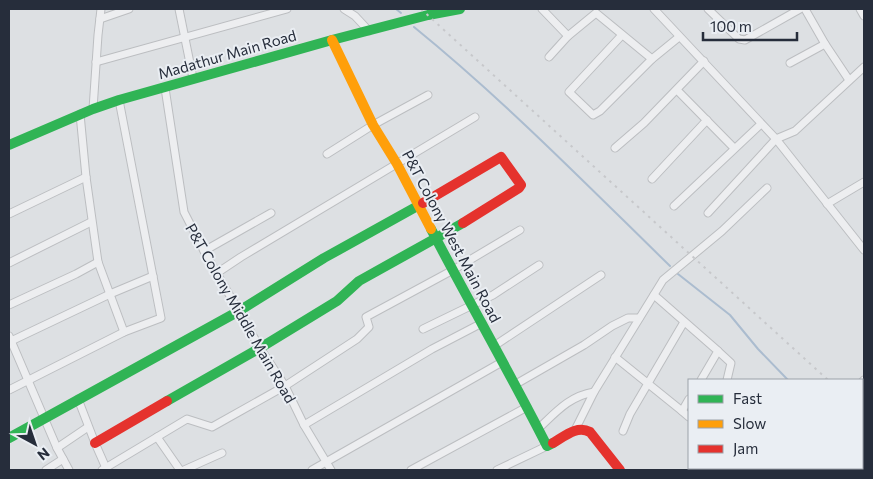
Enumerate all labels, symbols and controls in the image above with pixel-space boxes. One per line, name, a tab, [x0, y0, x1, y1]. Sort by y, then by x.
scale bar	[703, 10, 797, 42]
text: 100 m	[710, 17, 752, 35]
street label: Madathur Main Road	[156, 26, 298, 82]
street label: P&T Colony West Main Road	[399, 147, 505, 325]
street label: P&T Colony Middle Main Road	[182, 220, 300, 406]
legend	[688, 379, 863, 469]
text: Fast	[733, 389, 762, 407]
text: Slow	[733, 414, 766, 432]
north arrow	[10, 419, 60, 469]
text: Jam	[733, 439, 758, 457]
text: N	[34, 444, 53, 464]

